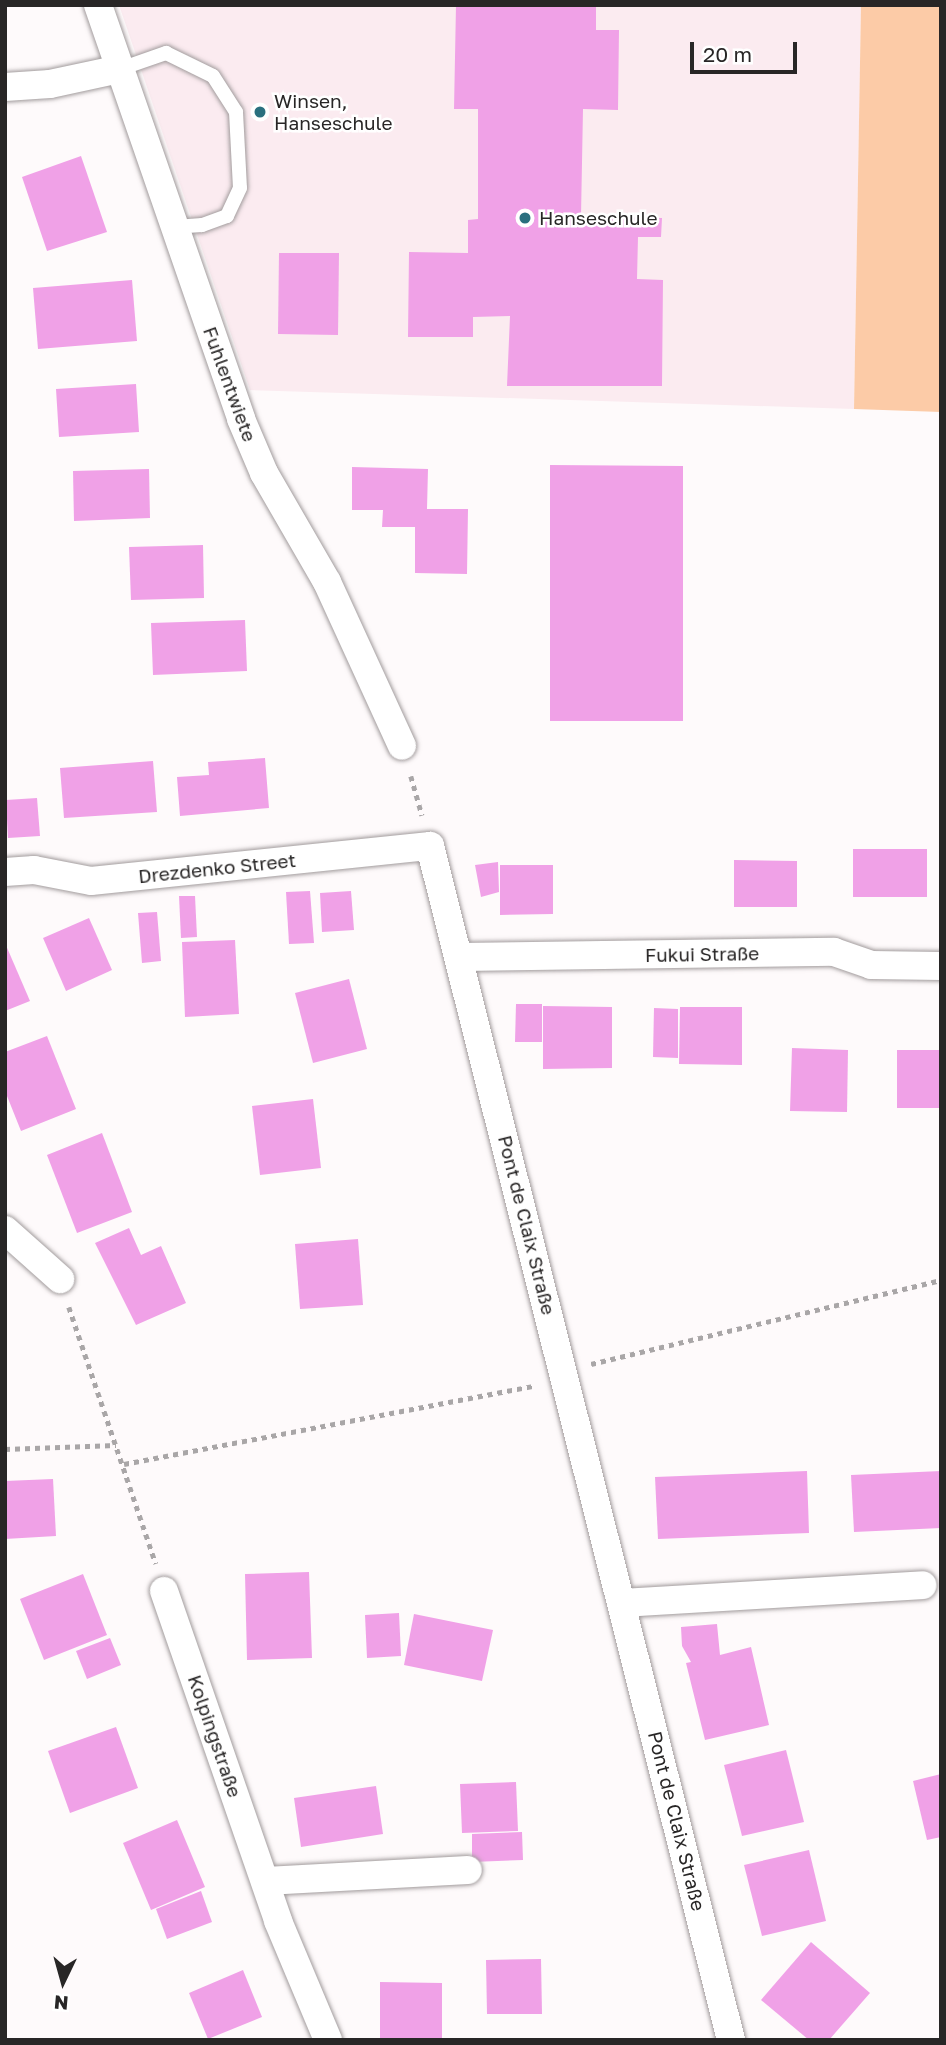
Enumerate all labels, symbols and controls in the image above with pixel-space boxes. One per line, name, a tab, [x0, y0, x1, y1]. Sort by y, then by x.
scale bar	[694, 28, 801, 72]
text: 20 m	[703, 41, 752, 67]
place label: Winsen, Hanseschule	[274, 90, 392, 134]
marker: Winsen, Hanseschule	[252, 104, 268, 120]
place label: Hanseschule	[539, 207, 657, 229]
marker: Hanseschule	[517, 210, 533, 226]
street label: Fuhlentwiete	[199, 323, 261, 445]
street label: Drezdenko Street	[137, 848, 297, 888]
street label: Fukui Straße	[645, 942, 759, 966]
street label: Pont de Claix Straße	[494, 1133, 560, 1317]
street label: Kolpingstraße	[183, 1672, 247, 1800]
street label: Pont de Claix Straße	[644, 1729, 710, 1913]
north arrow	[28, 1947, 98, 2017]
text: N	[53, 1991, 69, 2016]

